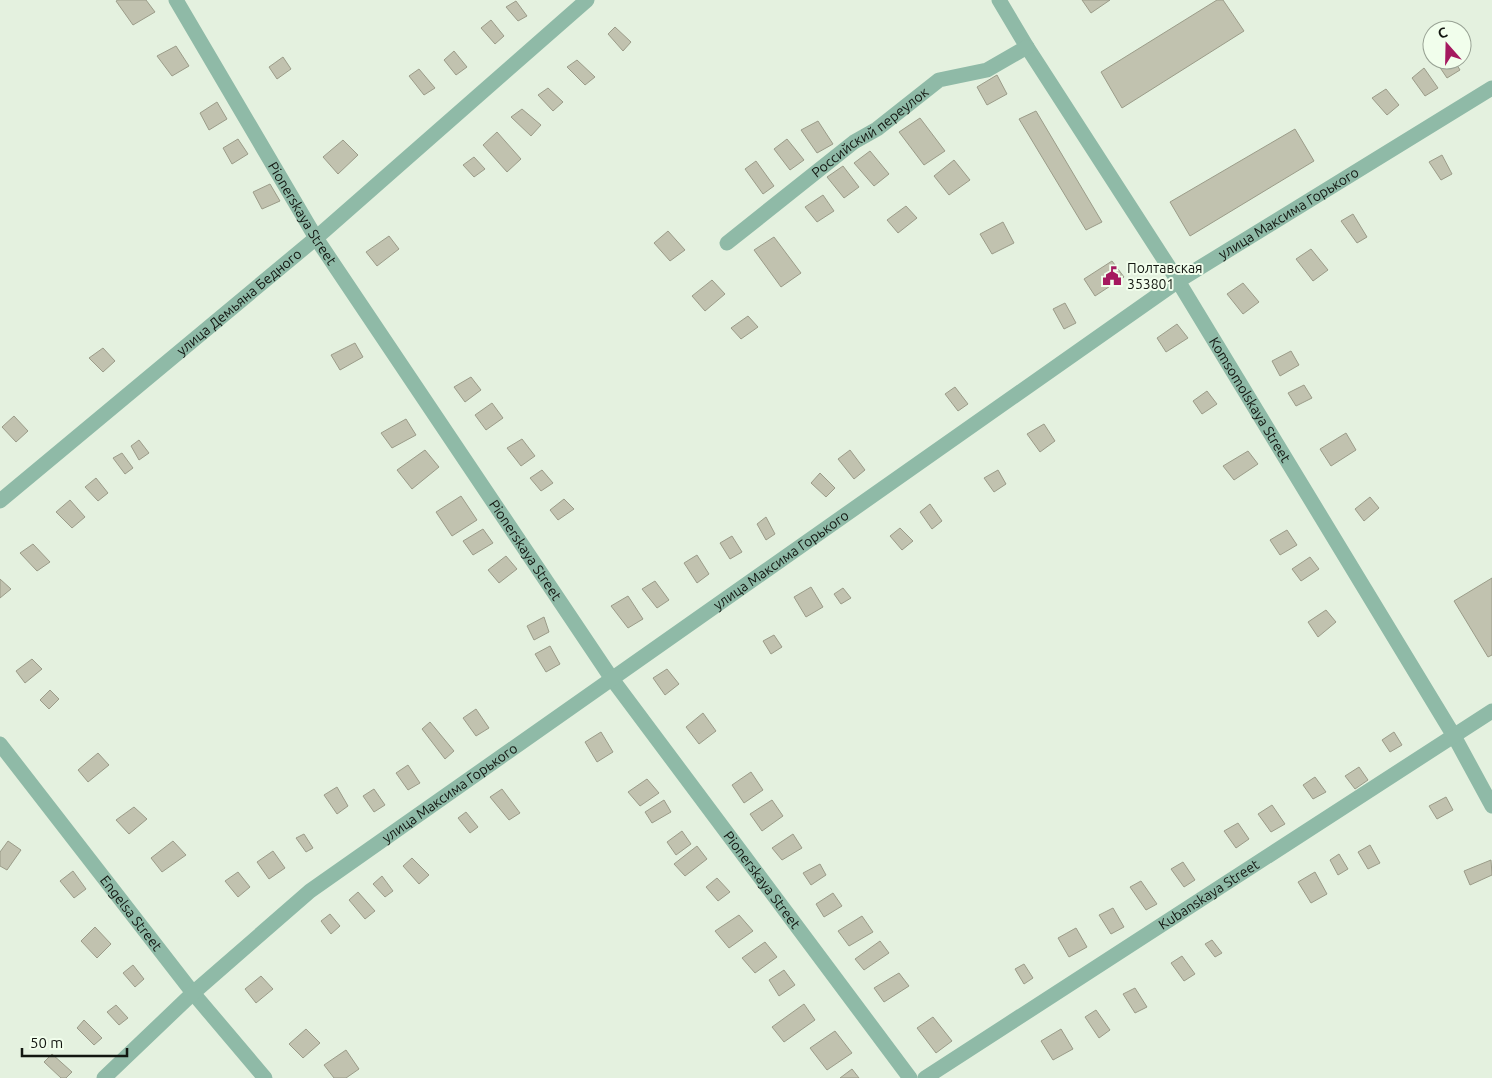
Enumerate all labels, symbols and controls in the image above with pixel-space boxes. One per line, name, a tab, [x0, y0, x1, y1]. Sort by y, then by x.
north arrow	[1422, 20, 1472, 70]
text: С	[1436, 24, 1450, 42]
street label: Российский переулок	[808, 84, 931, 181]
street label: Pionerskaya Street	[265, 159, 340, 268]
street label: улица Максима Горького	[1216, 164, 1362, 262]
street label: улица Демьяна Бедного	[173, 246, 305, 359]
place label: Полтавская 353801	[1127, 260, 1203, 292]
public building icon: Полтавская 353801	[1101, 265, 1123, 287]
street label: Komsomolskaya Street	[1206, 334, 1294, 466]
street label: Pionerskaya Street	[486, 497, 565, 604]
street label: улица Максима Горького	[710, 507, 852, 613]
street label: улица Максима Горького	[379, 740, 520, 846]
street label: Pionerskaya Street	[720, 828, 804, 932]
street label: Kubanskaya Street	[1155, 856, 1262, 933]
street label: Engelsa Street	[97, 872, 166, 954]
scale bar	[22, 1026, 128, 1058]
text: 50 m	[30, 1034, 63, 1051]

